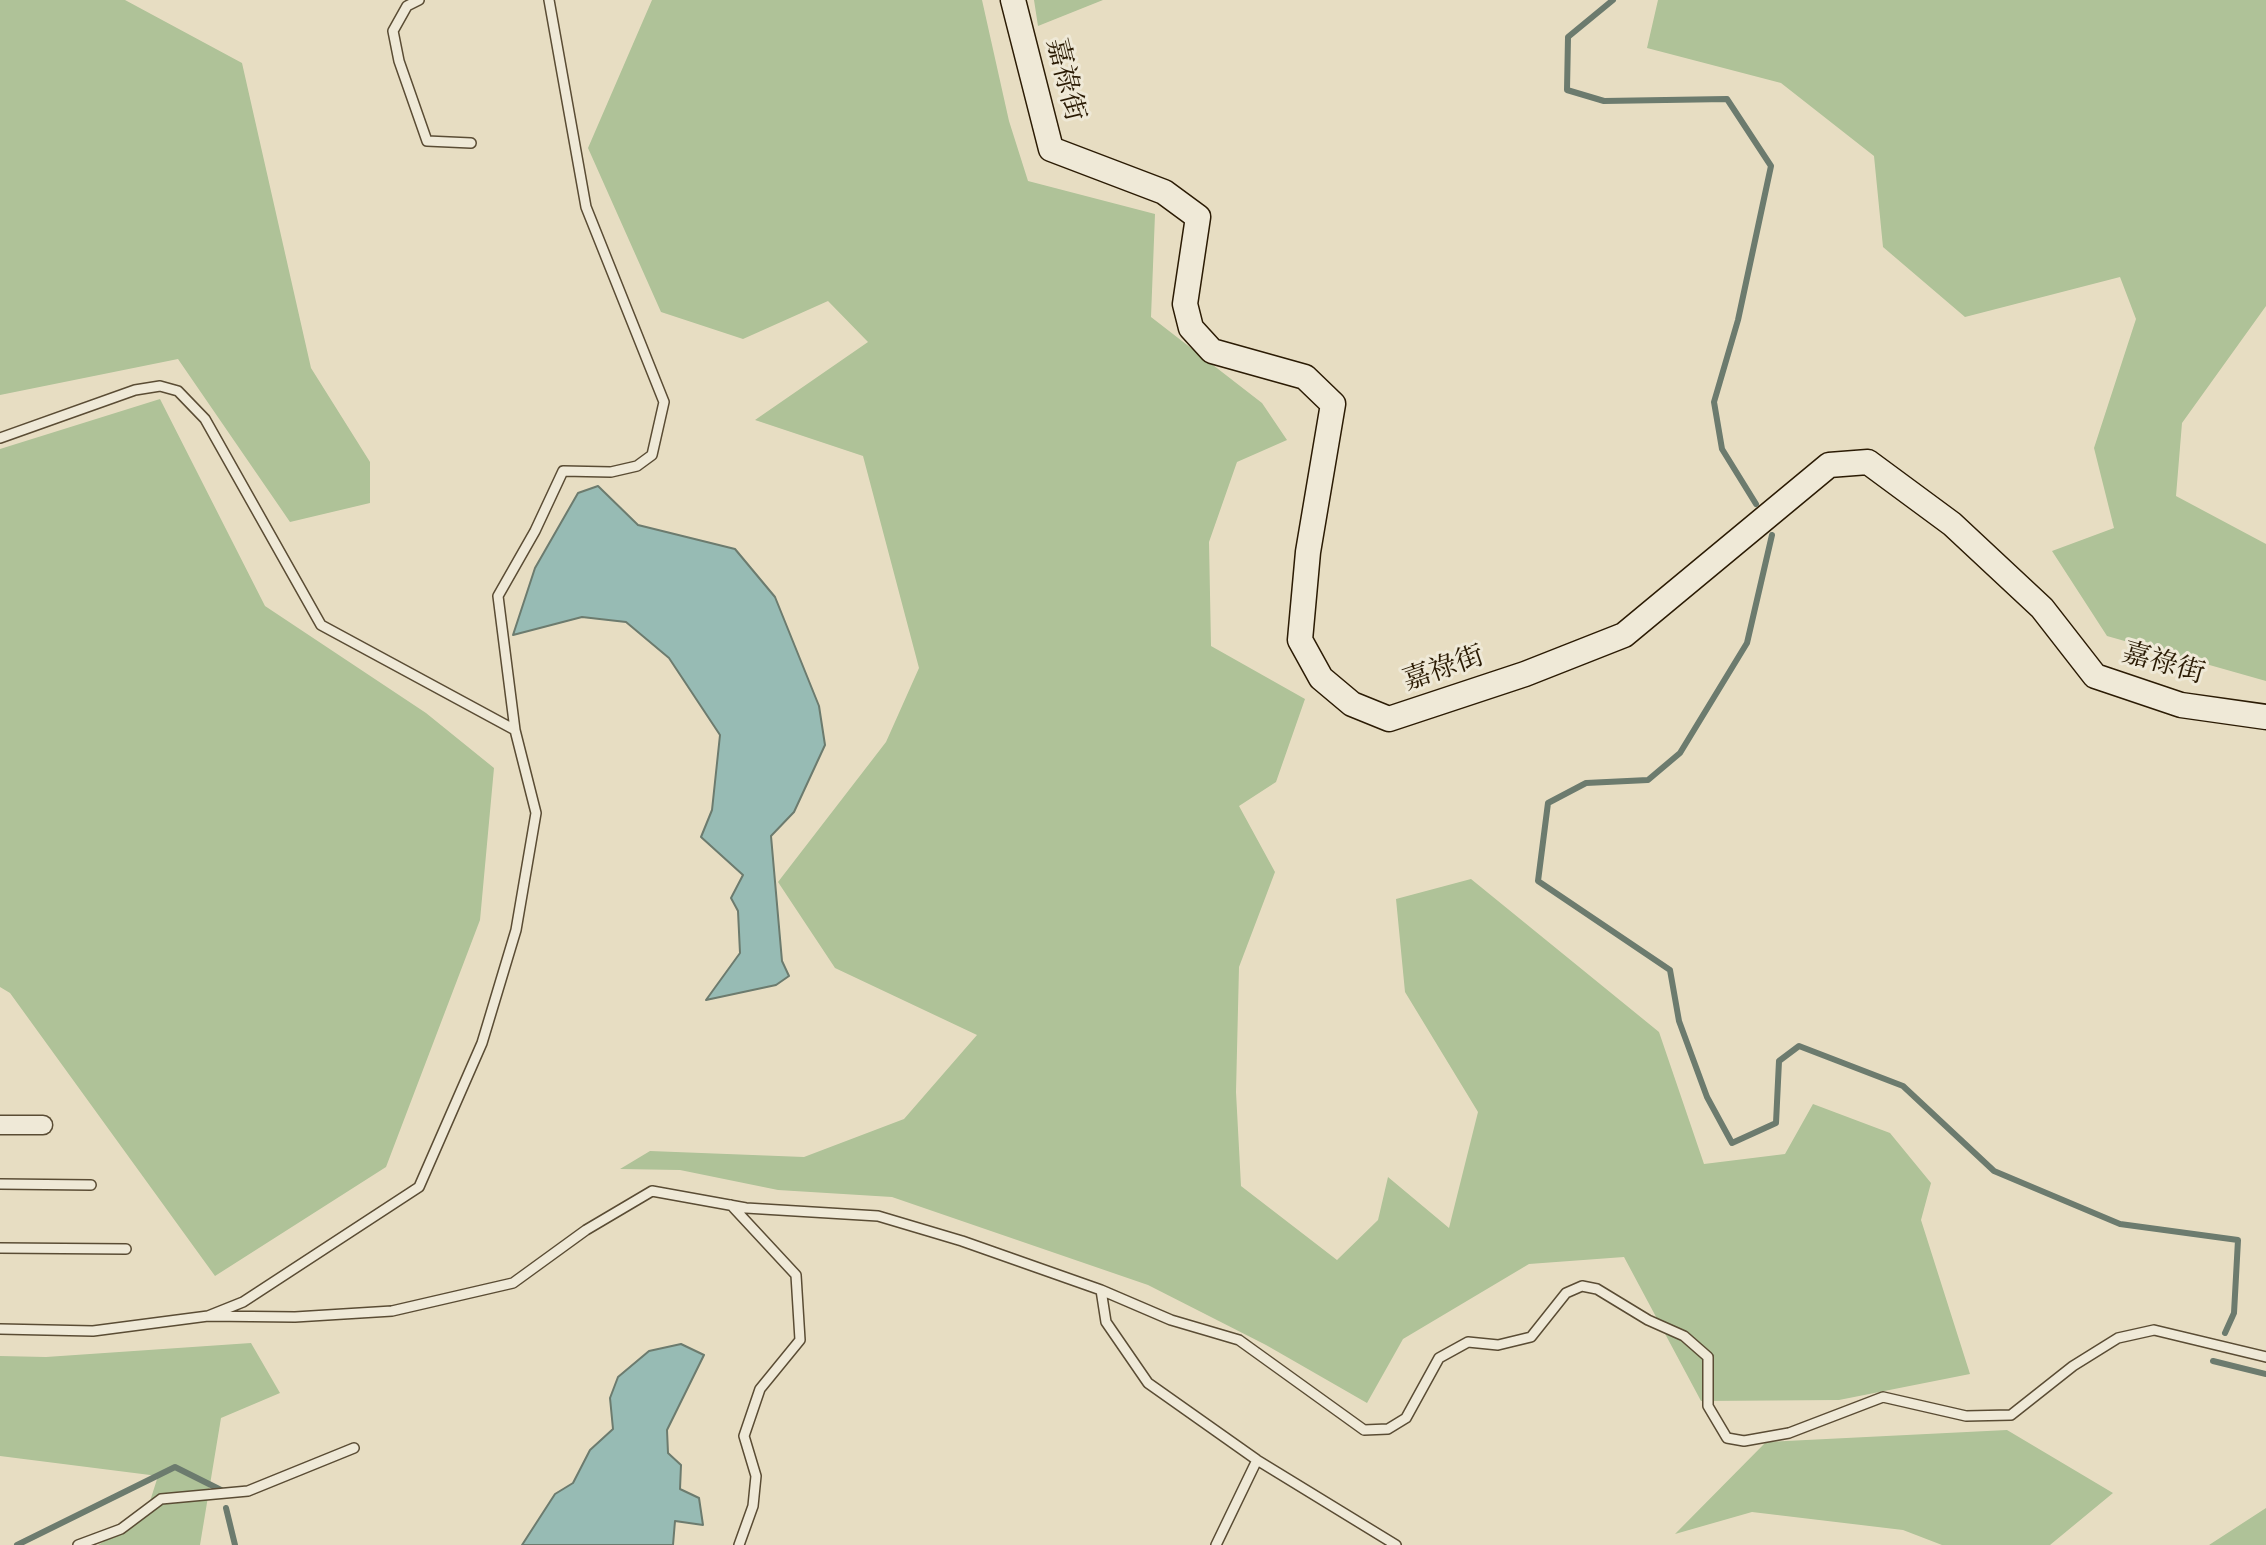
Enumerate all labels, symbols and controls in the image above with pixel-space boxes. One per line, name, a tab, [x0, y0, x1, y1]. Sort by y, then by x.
street label: 嘉祿街	[1038, 35, 1090, 125]
street label: 嘉祿街	[2118, 637, 2208, 693]
street label: 嘉祿街	[1399, 640, 1489, 700]

